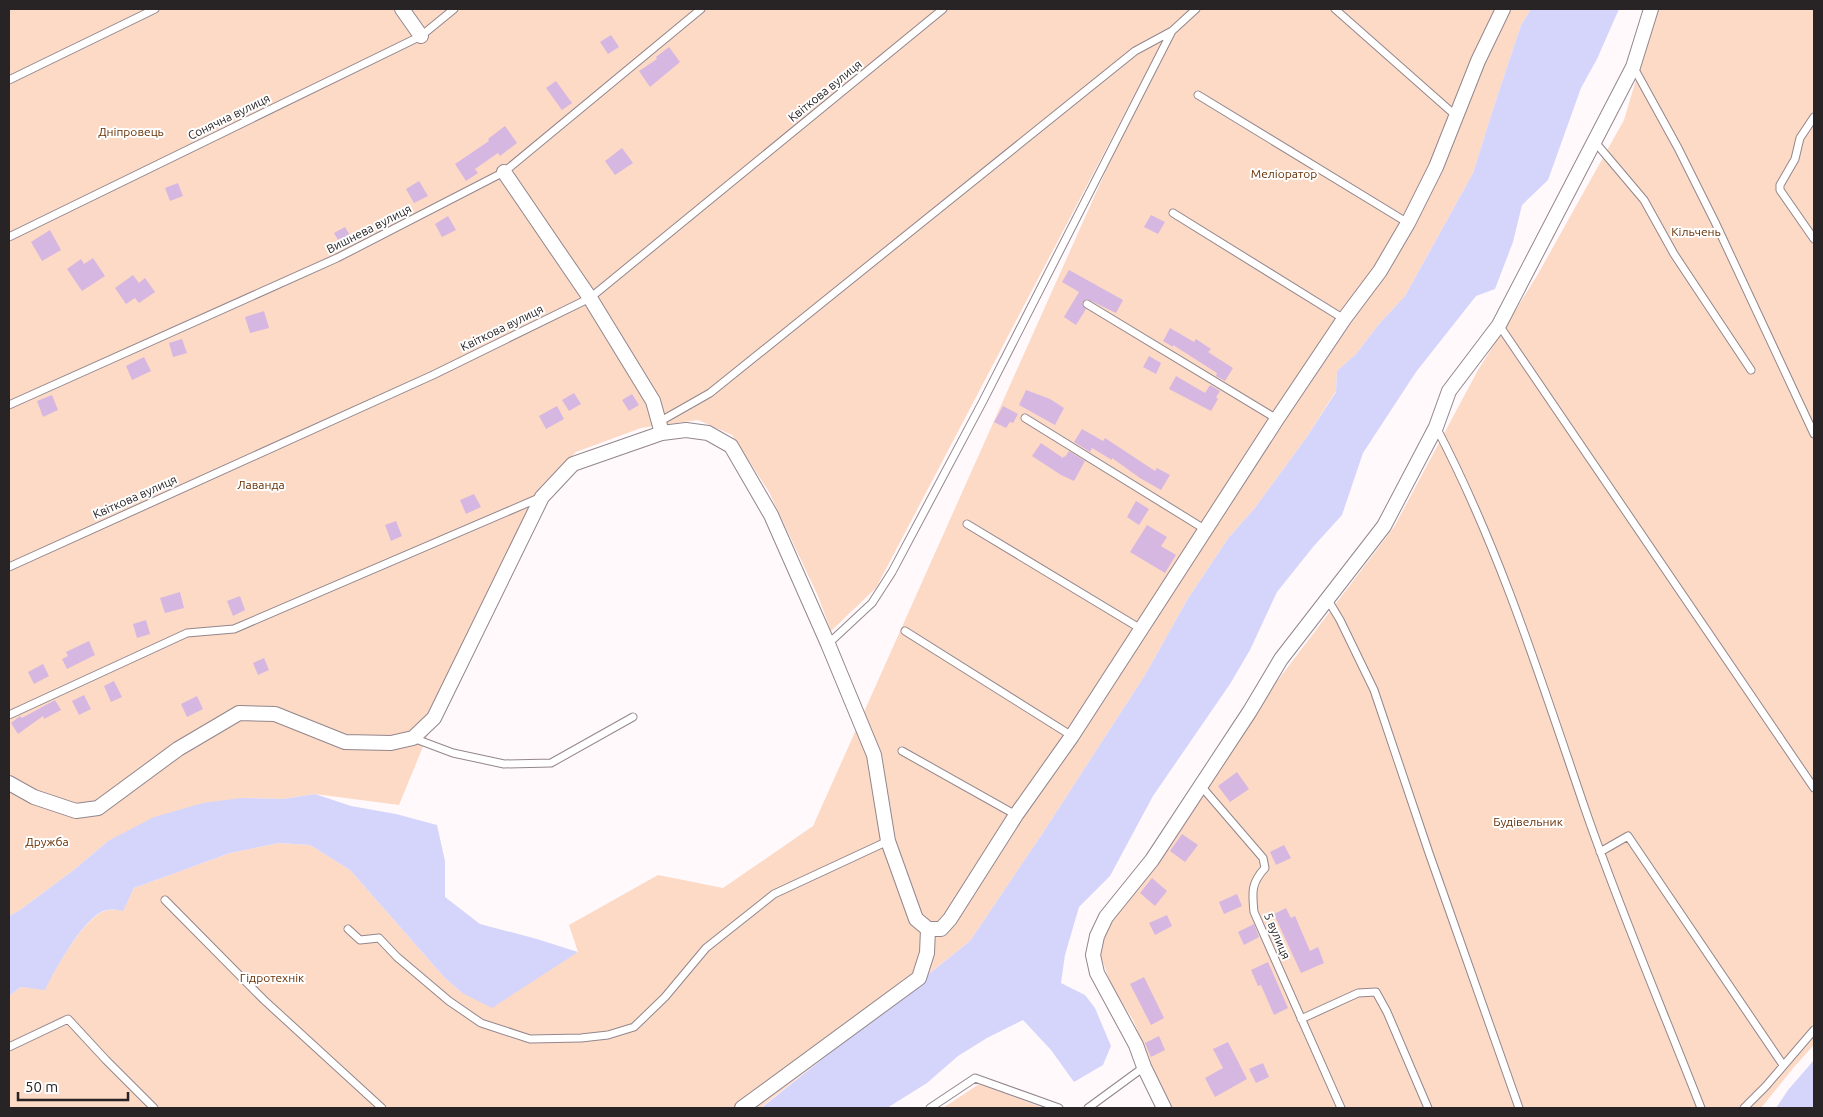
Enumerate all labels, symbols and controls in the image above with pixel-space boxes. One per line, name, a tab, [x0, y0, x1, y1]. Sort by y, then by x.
street label: Квіткова вулиця	[785, 57, 864, 124]
street label: Сонячна вулиця	[186, 91, 272, 142]
park label: Дніпровець	[98, 125, 164, 138]
park label: Меліоратор	[1251, 167, 1317, 180]
street label: Вишнева вулиця	[324, 202, 413, 256]
park label: Кільчень	[1671, 225, 1721, 238]
street label: Квіткова вулиця	[458, 302, 545, 353]
street label: Квіткова вулиця	[91, 472, 179, 521]
park label: Лаванда	[237, 478, 285, 491]
park label: Будівельник	[1493, 815, 1563, 828]
park label: Дружба	[25, 835, 69, 848]
street label: 5 вулиця	[1262, 911, 1293, 961]
park label: Гідротехнік	[240, 971, 304, 984]
scale bar	[18, 1070, 128, 1102]
text: 50 m	[25, 1078, 58, 1095]

